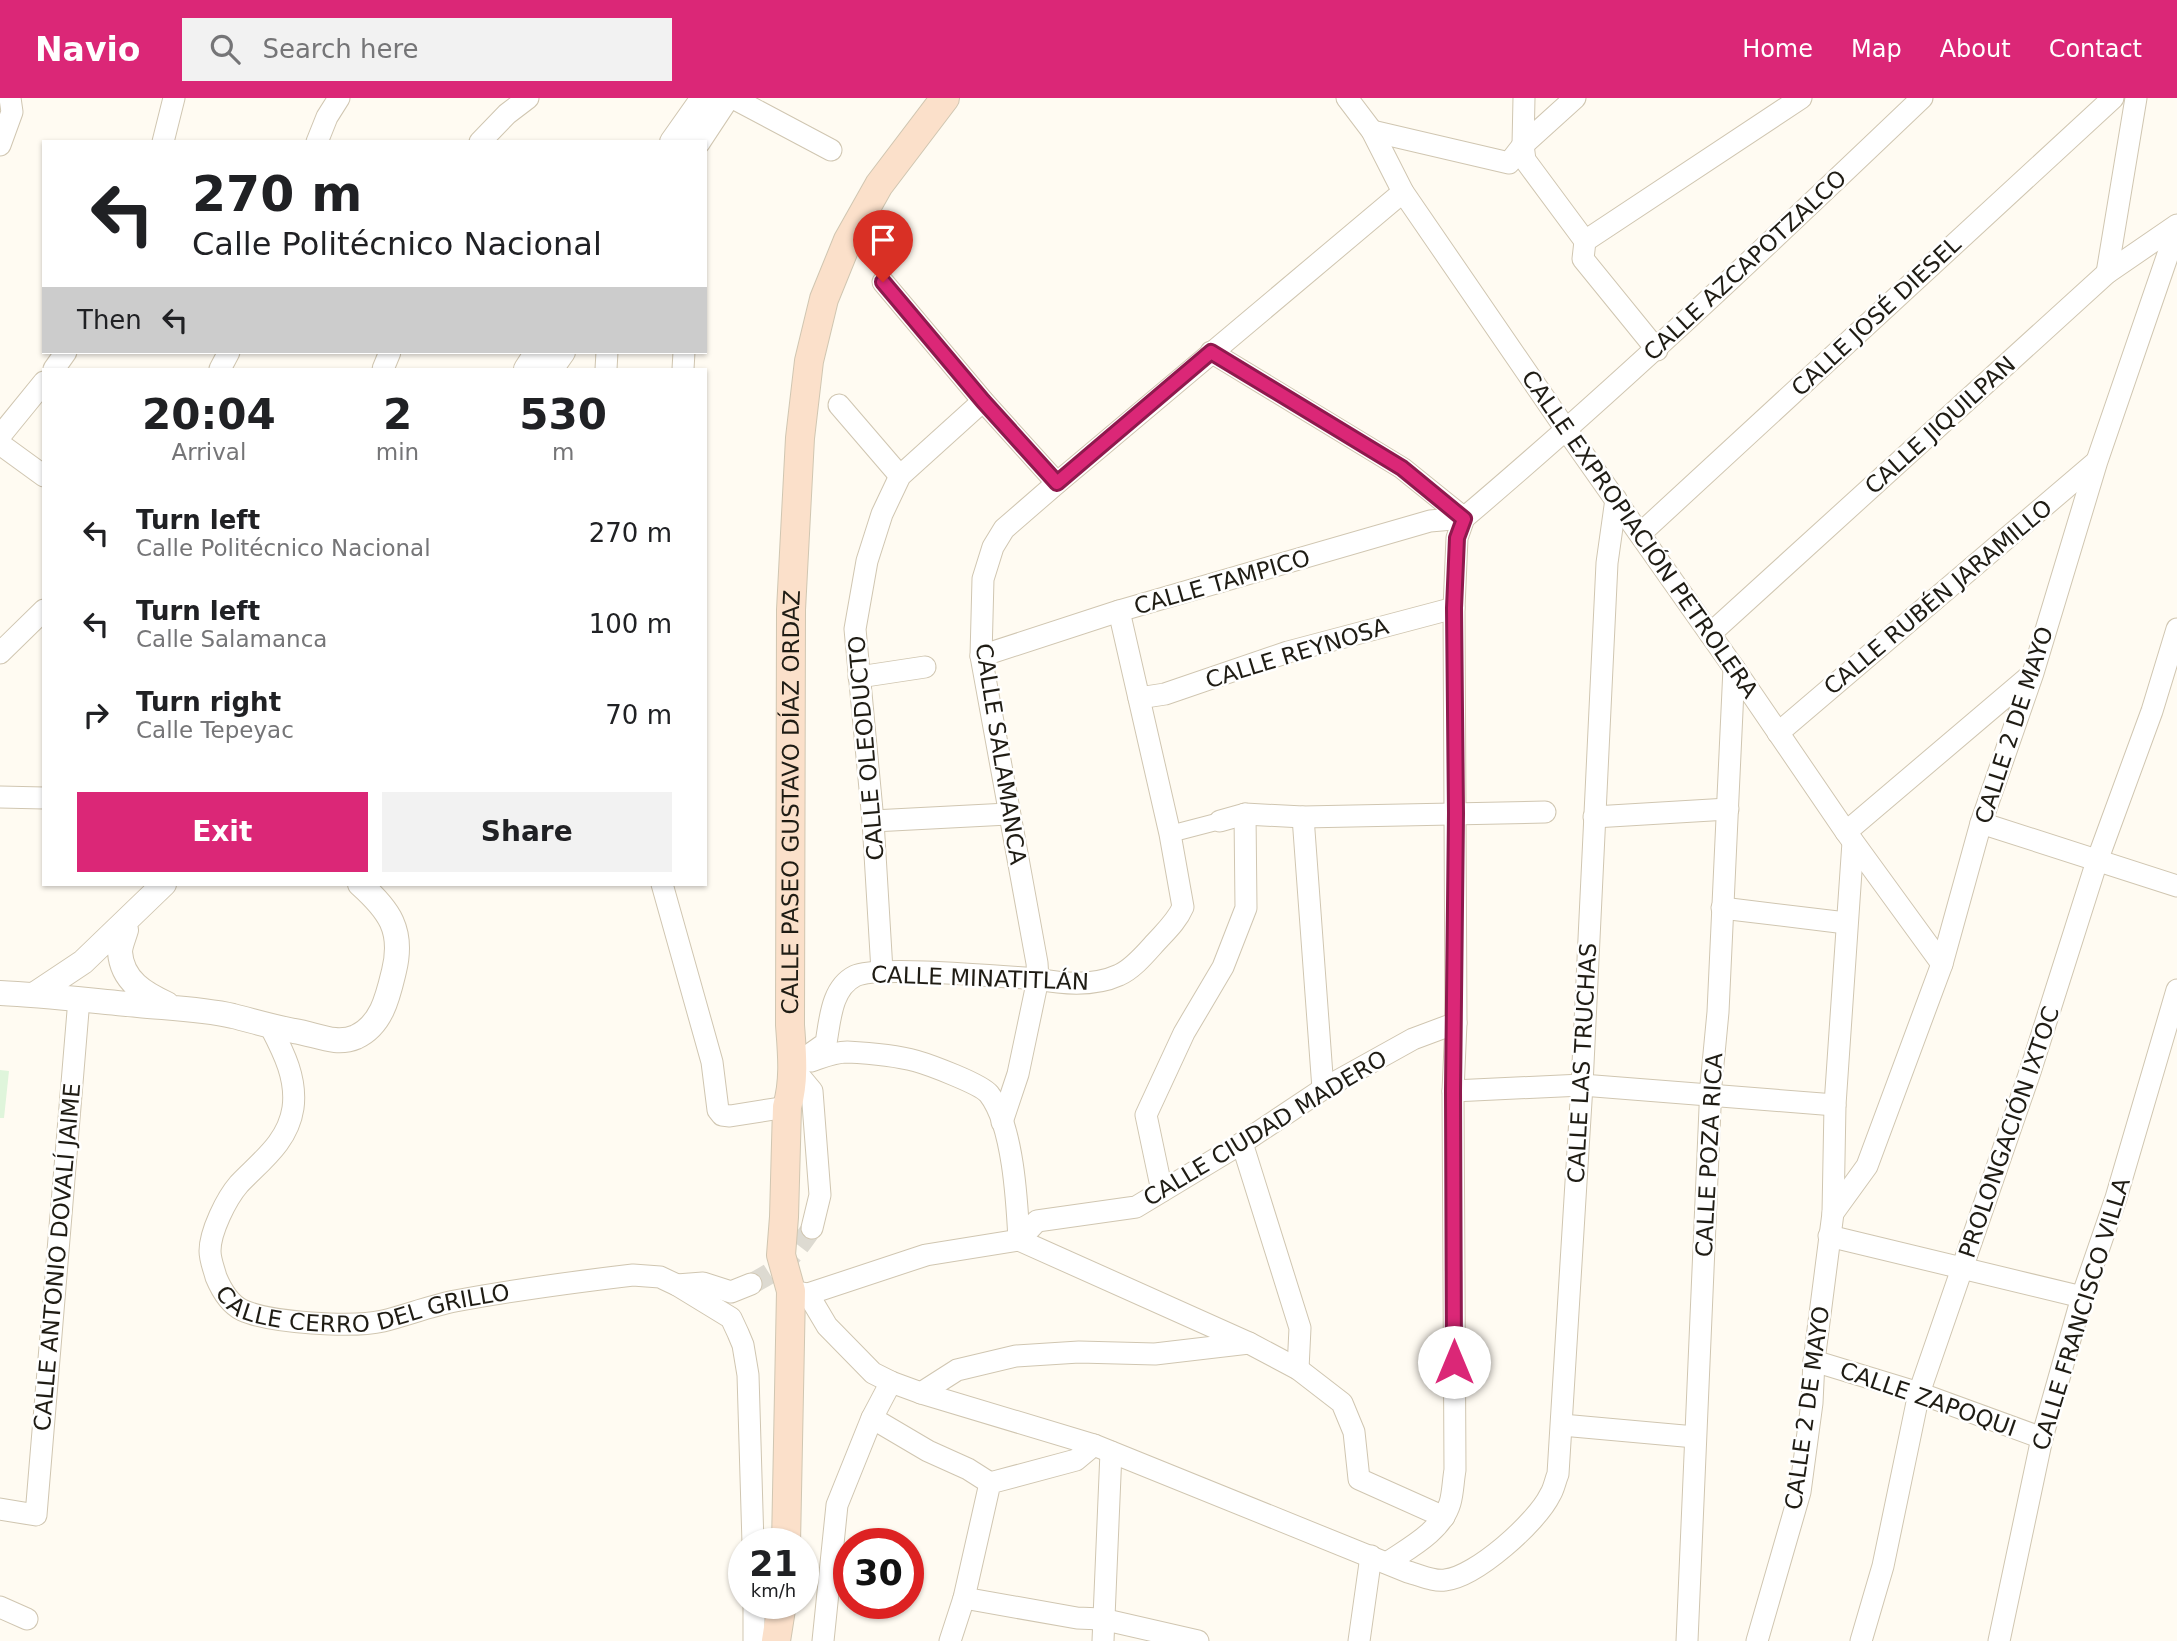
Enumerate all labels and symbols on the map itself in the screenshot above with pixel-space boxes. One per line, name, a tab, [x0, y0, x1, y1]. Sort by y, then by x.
street label: CALLE AZCAPOTZALCO	[1638, 164, 1852, 366]
pin	[853, 210, 913, 282]
street label: CALLE JOSÉ DIESEL	[1785, 230, 1966, 401]
street label: CALLE JIQUILPAN	[1860, 351, 2020, 499]
street label: CALLE EXPROPIACIÓN PETROLERA	[1516, 365, 1765, 703]
street label: CALLE RUBÉN JARAMILLO	[1818, 493, 2057, 700]
street label: CALLE TAMPICO	[1131, 544, 1313, 620]
street label: CALLE PASEO GUSTAVO DÍAZ ORDAZ	[777, 589, 805, 1015]
street label: CALLE REYNOSA	[1202, 613, 1392, 693]
street label: CALLE 2 DE MAYO	[1970, 623, 2058, 827]
street label: CALLE OLEODUCTO	[843, 635, 889, 861]
street label: CALLE SALAMANCA	[971, 641, 1031, 867]
street label: CALLE LAS TRUCHAS	[1563, 942, 1601, 1184]
street label: CALLE MINATITLÁN	[871, 960, 1090, 995]
street label: PROLONGACIÓN IXTOC	[1953, 1003, 2064, 1261]
street label: CALLE CIUDAD MADERO	[1139, 1045, 1391, 1211]
street label: CALLE POZA RICA	[1691, 1052, 1727, 1258]
street label: CALLE ANTONIO DOVALÍ JAIME	[28, 1082, 85, 1432]
street label: CALLE FRANCISCO VILLA	[2027, 1174, 2135, 1454]
street label: CALLE CERRO DEL GRILLO	[210, 1279, 511, 1337]
street label: CALLE 2 DE MAYO	[1780, 1304, 1834, 1512]
position arrow	[1417, 1325, 1491, 1399]
street label: CALLE ZAPOQUI	[1837, 1357, 2019, 1441]
speed limit sign: 30	[833, 1528, 924, 1619]

